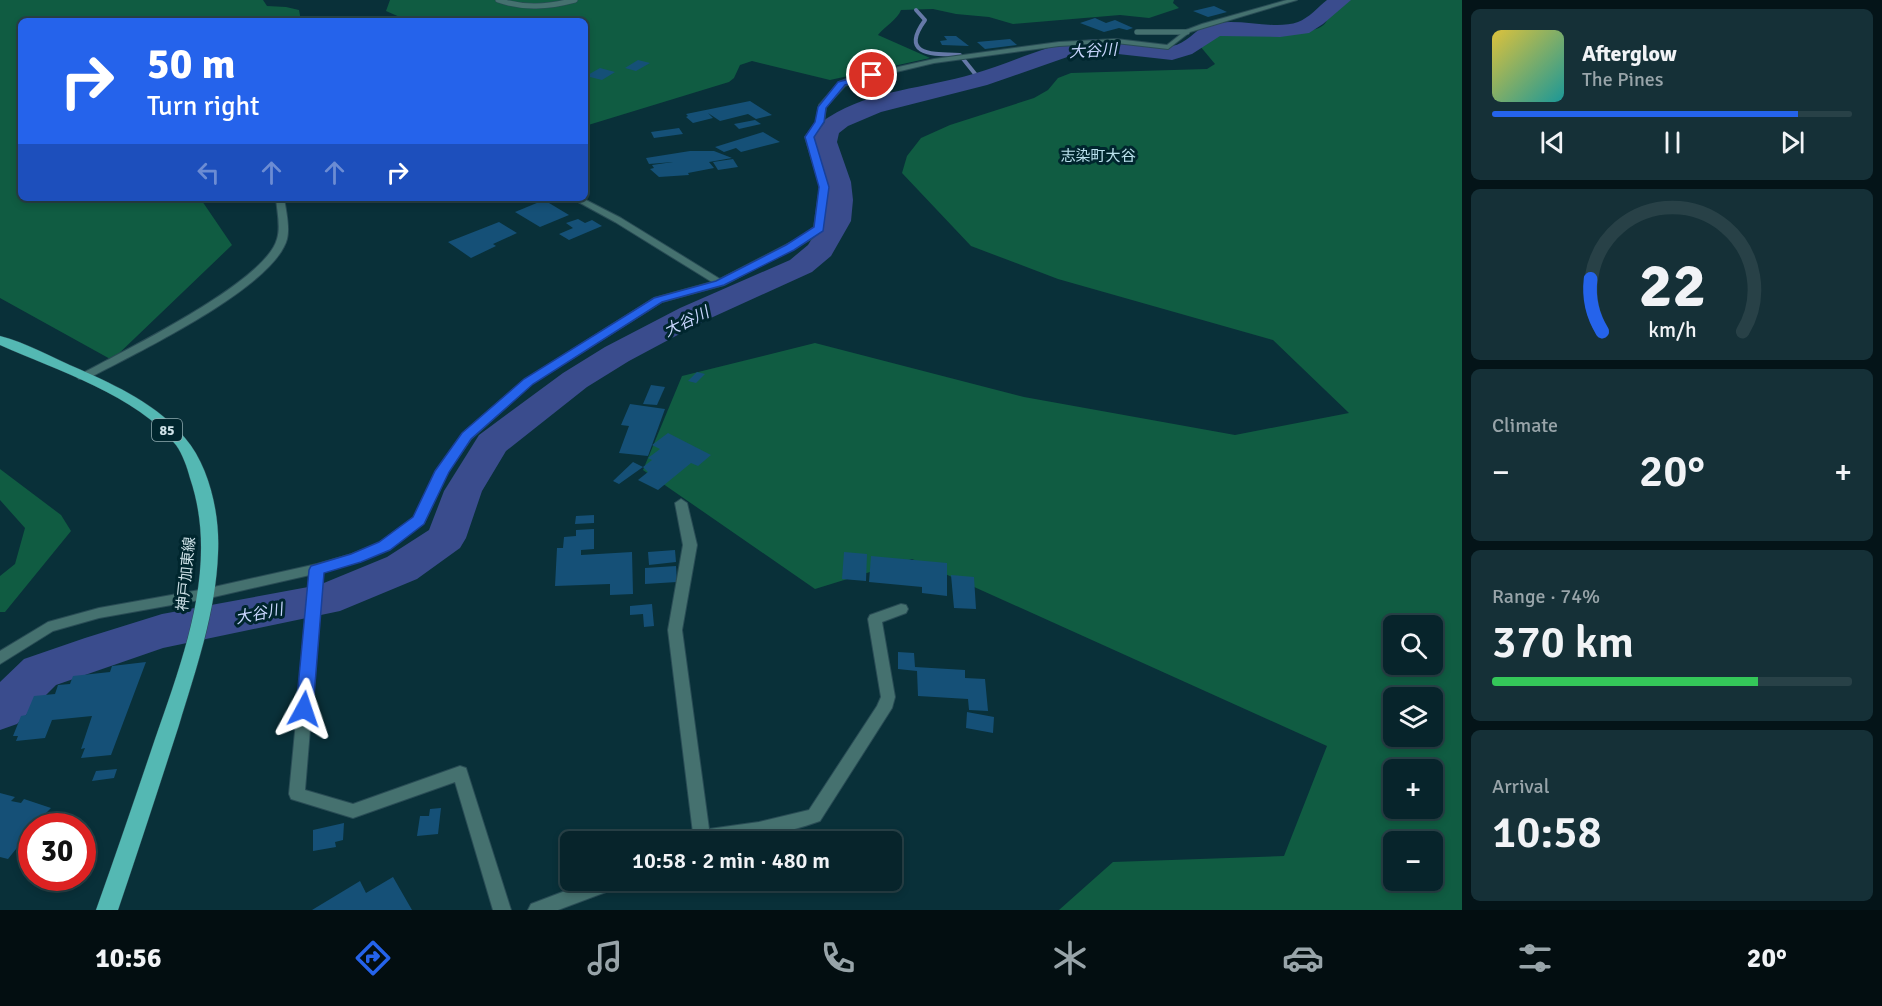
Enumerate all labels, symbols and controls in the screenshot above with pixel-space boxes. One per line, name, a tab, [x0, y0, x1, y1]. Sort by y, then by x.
text: 50 m	[147, 39, 236, 90]
water label: 大谷川	[1069, 40, 1120, 62]
text: Afterglow	[1582, 40, 1677, 67]
icon: right	[48, 42, 126, 120]
pin	[846, 49, 897, 100]
icon: arrive	[855, 58, 888, 91]
text: The Pines	[1582, 67, 1664, 92]
text: Turn right	[147, 90, 260, 123]
icon: previous	[1536, 126, 1569, 159]
icon: pause	[1656, 126, 1689, 159]
icon: next	[1776, 126, 1809, 159]
district label: 志染町大谷	[1060, 147, 1136, 165]
icon: left	[192, 156, 225, 189]
icon: ahead	[255, 156, 288, 189]
icon: ahead	[318, 156, 351, 189]
icon: right	[381, 156, 414, 189]
text: 22	[1638, 247, 1706, 324]
water label: 大谷川	[660, 302, 714, 341]
text: km/h	[1648, 317, 1696, 343]
text: Climate	[1492, 413, 1558, 438]
road number: 85	[152, 419, 182, 441]
text: 20°	[1639, 444, 1705, 499]
text: −	[1492, 452, 1510, 493]
text: +	[1834, 452, 1852, 493]
street label: 神戸加東線	[173, 536, 199, 612]
text: Range · 74%	[1492, 584, 1600, 609]
water label: 大谷川	[234, 599, 287, 628]
map controls	[1383, 615, 1443, 891]
button: search	[1383, 615, 1443, 675]
text: 370 km	[1492, 615, 1634, 670]
position arrow	[272, 677, 336, 741]
button: layers	[1383, 687, 1443, 747]
button: +	[1383, 759, 1443, 819]
text: Arrival	[1492, 774, 1550, 799]
text: 10:58	[1492, 805, 1602, 860]
speed limit sign: 30	[18, 813, 96, 891]
button: −	[1383, 831, 1443, 891]
text: 10:58 · 2 min · 480 m	[632, 847, 830, 874]
icon: directions	[352, 937, 394, 979]
icon: music	[584, 937, 626, 979]
icon: phone	[817, 937, 859, 979]
icon: climate	[1049, 937, 1091, 979]
icon: car	[1282, 937, 1324, 979]
icon: filters	[1514, 937, 1556, 979]
text: 10:56	[95, 942, 162, 975]
text: 20°	[1747, 942, 1787, 975]

